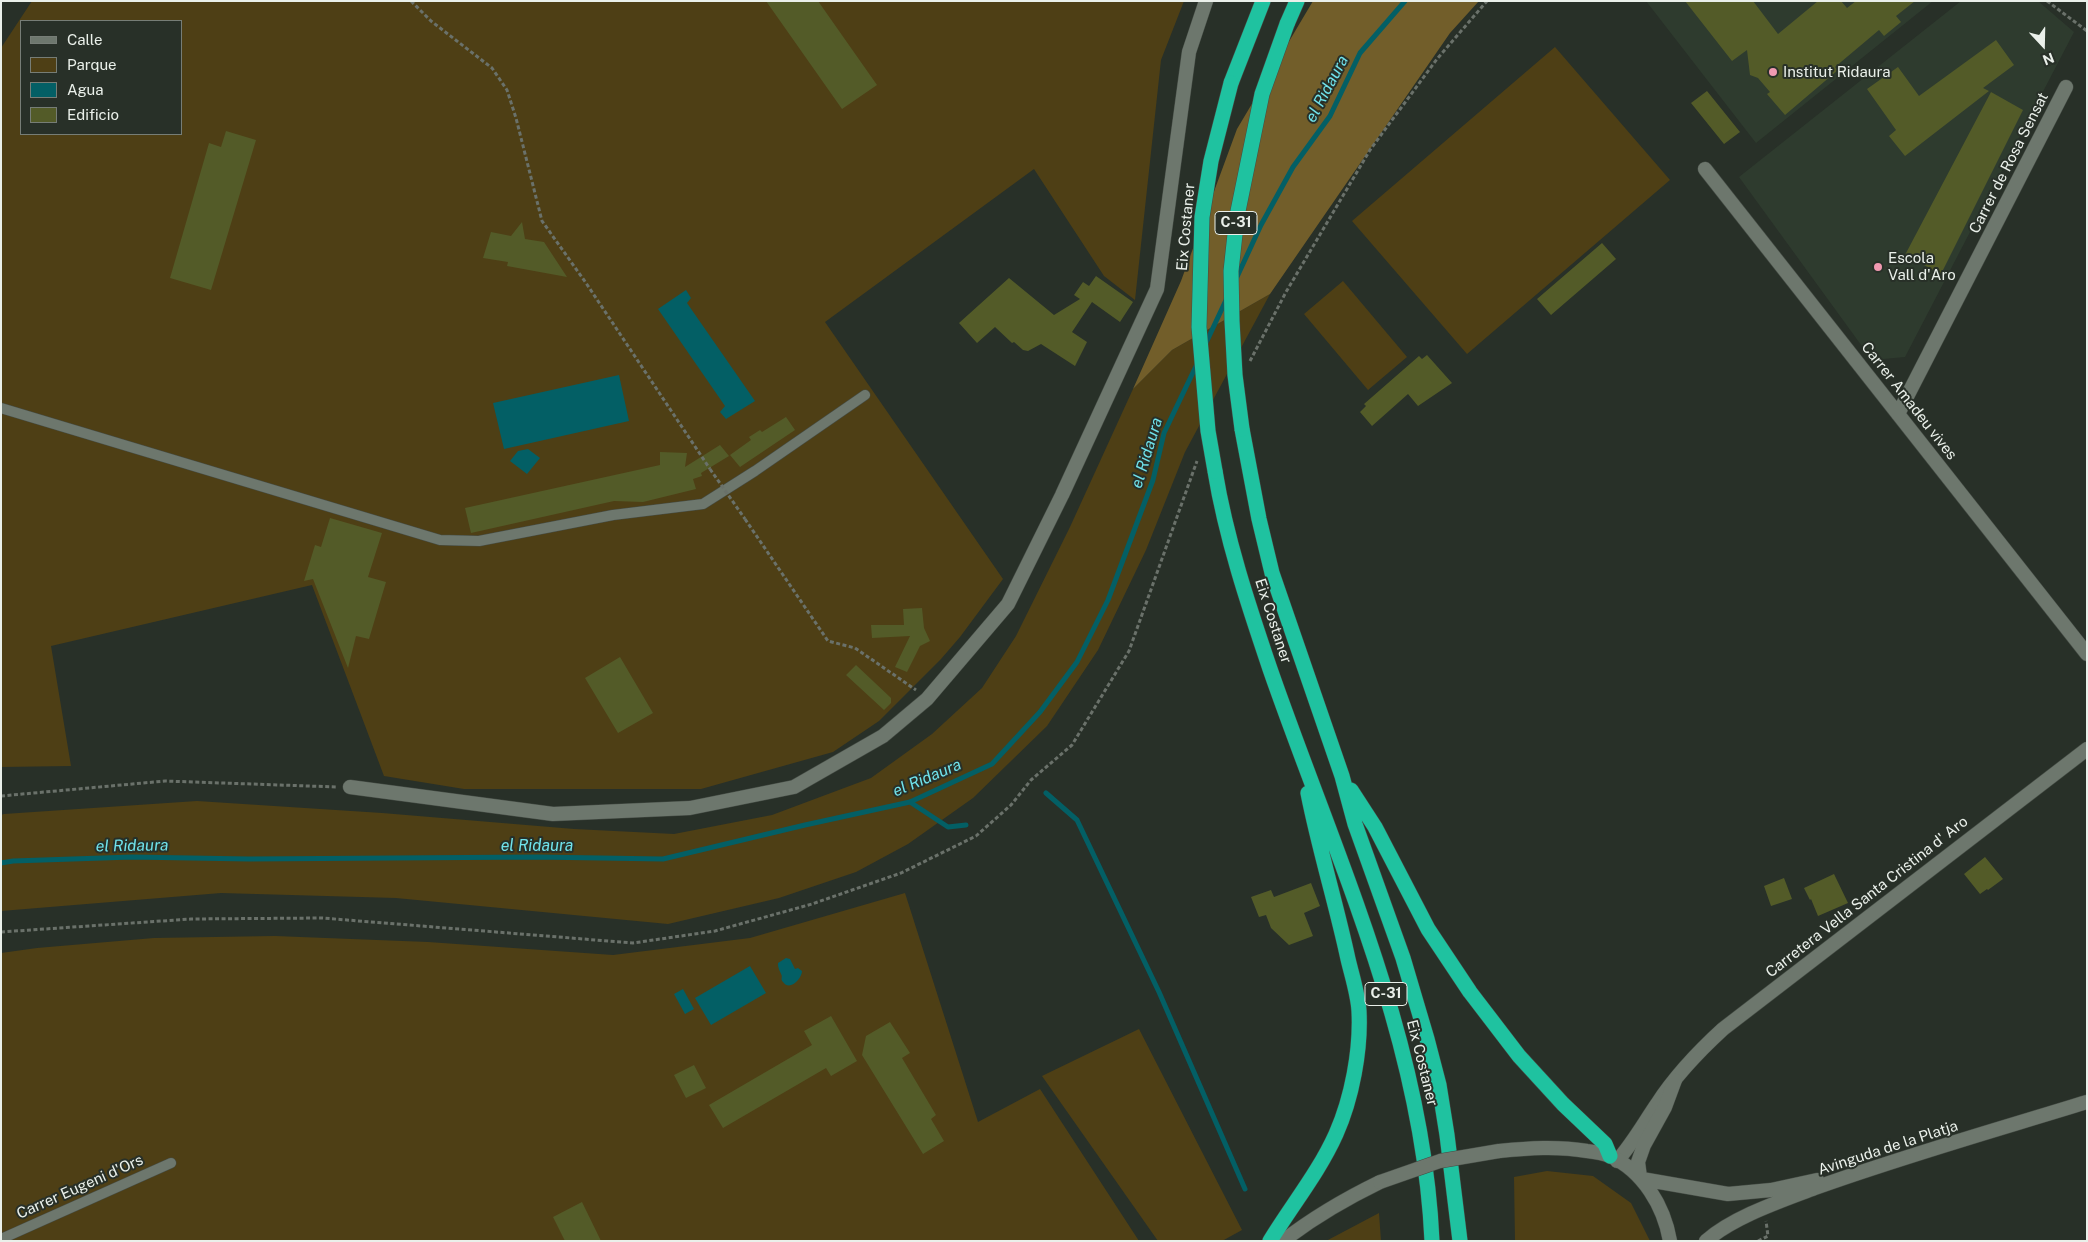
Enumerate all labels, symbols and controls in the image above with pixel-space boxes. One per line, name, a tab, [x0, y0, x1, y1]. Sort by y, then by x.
legend	[20, 20, 182, 135]
north arrow	[2018, 20, 2068, 70]
text: Calle	[67, 31, 103, 48]
text: N	[2040, 50, 2056, 68]
water label: el Ridaura	[1301, 52, 1353, 126]
text: Parque	[67, 56, 117, 73]
place label: Institut Ridaura	[1783, 63, 1890, 81]
marker: Institut Ridaura	[1767, 66, 1779, 78]
text: Agua	[67, 81, 104, 98]
street label: Carrer de Rosa Sensat	[1966, 90, 2052, 236]
text: Edificio	[67, 106, 119, 123]
street label: Eix Costaner	[1173, 182, 1199, 272]
road number: C-31	[1215, 212, 1257, 234]
place label: Escola Vall d'Aro	[1888, 249, 1956, 284]
marker: Escola Vall d'Aro	[1872, 261, 1884, 273]
street label: Carrer Amadeu vives	[1857, 339, 1961, 463]
water label: el Ridaura	[1127, 415, 1167, 491]
street label: Eix Costaner	[1251, 576, 1295, 666]
water label: el Ridaura	[890, 755, 964, 801]
street label: Carretera Vella Santa Cristina d' Aro	[1762, 812, 1972, 982]
water label: el Ridaura	[95, 836, 169, 856]
water label: el Ridaura	[501, 836, 573, 856]
road number: C-31	[1365, 982, 1407, 1006]
street label: Eix Costaner	[1403, 1018, 1441, 1108]
street label: Avinguda de la Platja	[1816, 1117, 1960, 1179]
street label: Carrer Eugeni d'Ors	[14, 1151, 146, 1223]

